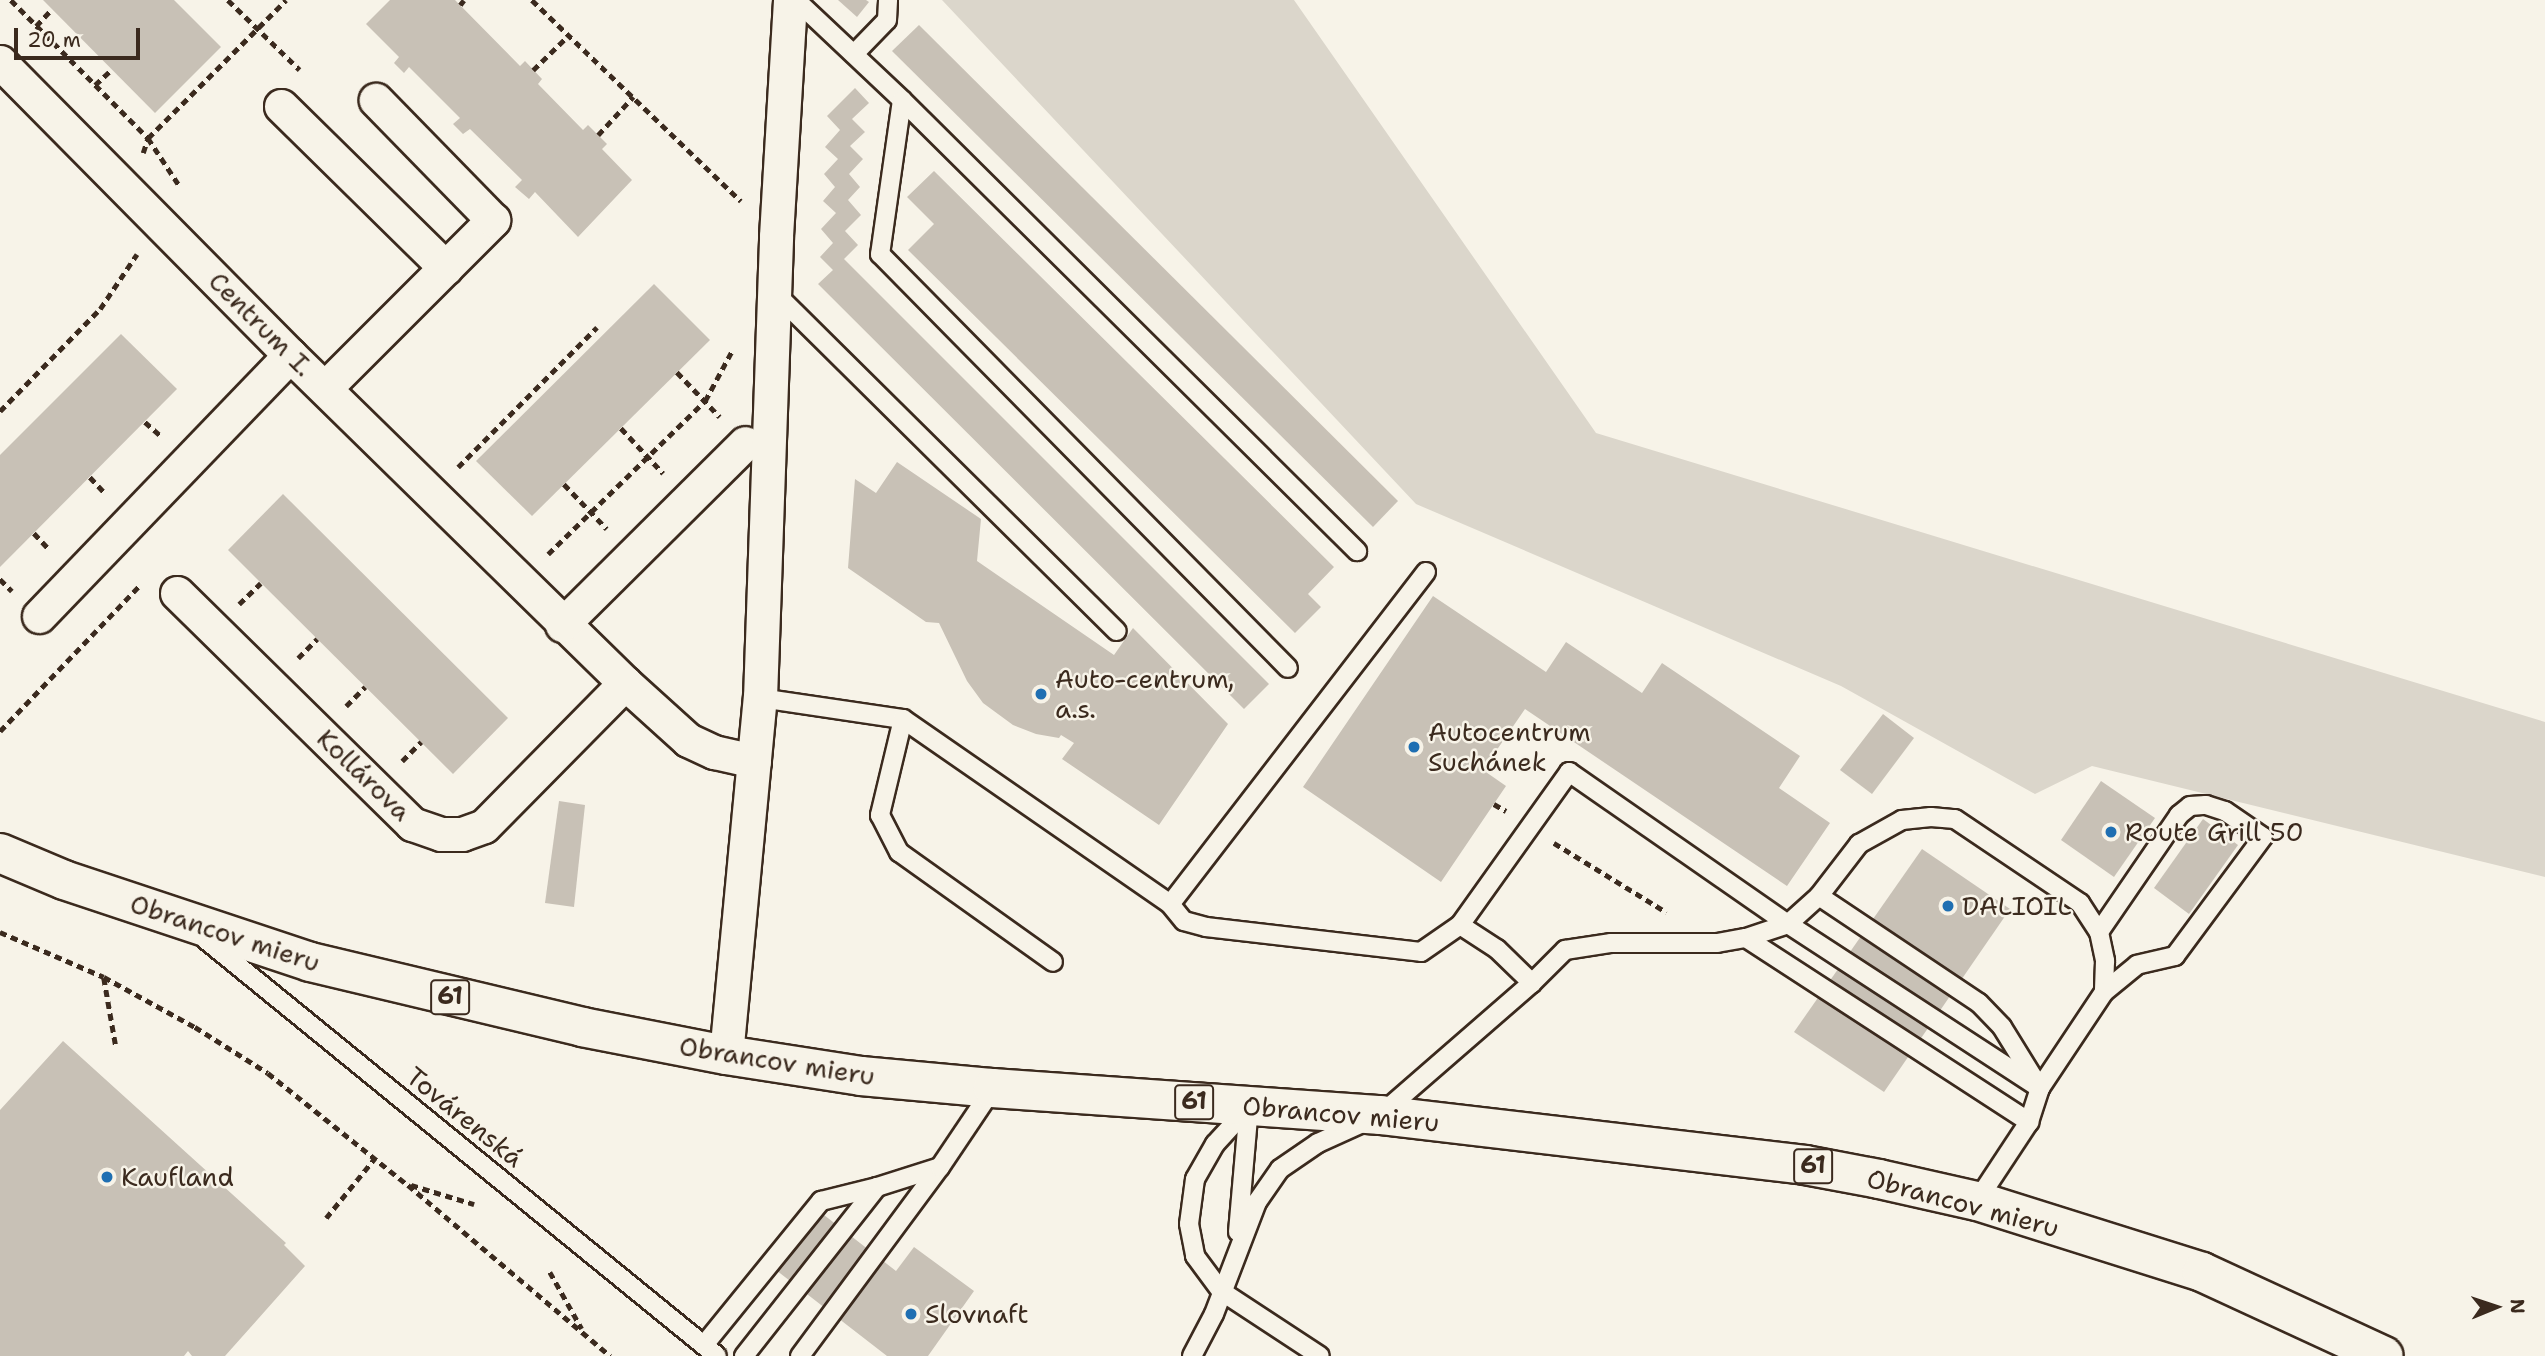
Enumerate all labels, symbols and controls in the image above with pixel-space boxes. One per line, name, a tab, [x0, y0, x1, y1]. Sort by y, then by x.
scale bar	[18, 14, 144, 58]
text: 20 m	[27, 26, 81, 54]
street label: Centrum I.	[202, 265, 320, 383]
place label: Auto-centrum, a.s.	[1055, 663, 1235, 724]
marker: Auto-centrum, a.s.	[1033, 686, 1049, 702]
place label: Autocentrum Suchánek	[1428, 716, 1591, 778]
street label: Kollárova	[311, 723, 417, 827]
marker: Autocentrum Suchánek	[1406, 739, 1422, 755]
place label: Route Grill 50	[2125, 816, 2304, 848]
marker: Route Grill 50	[2103, 824, 2119, 840]
street label: Obrancov mieru	[126, 888, 324, 978]
place label: DALIOIL	[1962, 890, 2072, 922]
marker: DALIOIL	[1940, 898, 1956, 914]
road number: 61	[429, 976, 471, 1017]
street label: Obrancov mieru	[677, 1030, 877, 1092]
street label: Továrenská	[400, 1060, 530, 1174]
road number: 61	[1173, 1082, 1215, 1122]
street label: Obrancov mieru	[1241, 1090, 1441, 1138]
road number: 61	[1792, 1146, 1834, 1186]
place label: Kaufland	[121, 1161, 234, 1193]
street label: Obrancov mieru	[1864, 1162, 2062, 1244]
marker: Kaufland	[99, 1169, 115, 1185]
north arrow	[2461, 1272, 2531, 1342]
place label: Slovnaft	[925, 1298, 1029, 1330]
text: N	[2505, 1298, 2530, 1314]
marker: Slovnaft	[903, 1306, 919, 1322]

